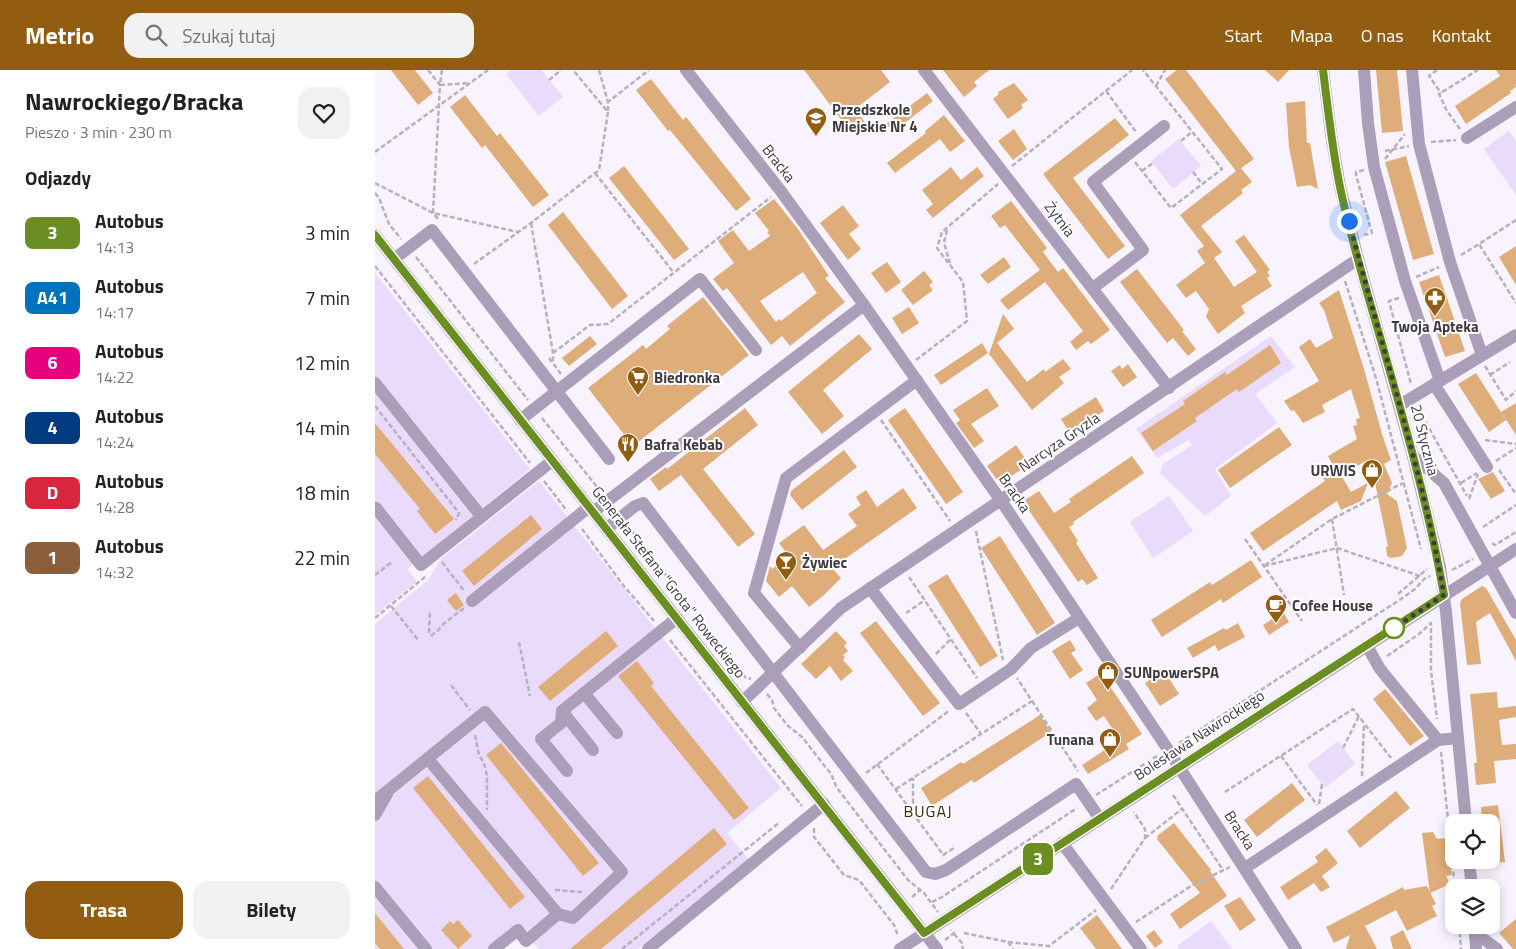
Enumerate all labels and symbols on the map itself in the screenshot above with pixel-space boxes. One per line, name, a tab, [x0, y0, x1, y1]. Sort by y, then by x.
place label: Przedszkole Miejskie Nr 4	[832, 98, 918, 138]
school or university icon: Przedszkole Miejskie Nr 4	[804, 106, 828, 137]
street label: Bracka	[757, 139, 802, 187]
street label: Żytnia	[1039, 196, 1081, 242]
your location	[1337, 209, 1362, 234]
pharmacy icon: Twoja Apteka	[1423, 286, 1447, 317]
place label: Twoja Apteka	[1391, 315, 1479, 338]
supermarket icon: Biedronka	[626, 365, 650, 396]
place label: Biedronka	[654, 366, 720, 389]
street label: 20 Stycznia	[1405, 402, 1445, 479]
street label: Narcyza Gryzla	[1014, 406, 1105, 478]
restaurant icon: Bafra Kebab	[616, 432, 640, 463]
place label: Bafra Kebab	[644, 433, 723, 456]
shop icon: URWIS	[1360, 458, 1384, 489]
place label: URWIS	[1310, 459, 1356, 482]
street label: Bracka	[993, 469, 1037, 518]
street label: Generała Stefana "Grota" Roweckiego	[587, 481, 751, 683]
bar icon: Żywiec	[774, 550, 798, 581]
place label: Żywiec	[802, 551, 847, 574]
cafe icon: Cofee House	[1264, 593, 1288, 624]
place label: Cofee House	[1292, 594, 1373, 617]
unlabelled marker	[1383, 617, 1405, 639]
shop icon: SUNpowerSPA	[1096, 660, 1120, 691]
place label: SUNpowerSPA	[1124, 661, 1219, 684]
street label: Bolesława Nawrockiego	[1129, 684, 1269, 786]
shop icon: Tunana	[1098, 727, 1122, 758]
place label: Tunana	[1047, 728, 1094, 751]
district label: BUGAJ	[903, 799, 953, 823]
street label: Bracka	[1219, 806, 1262, 855]
line badge: 3	[1022, 843, 1054, 875]

